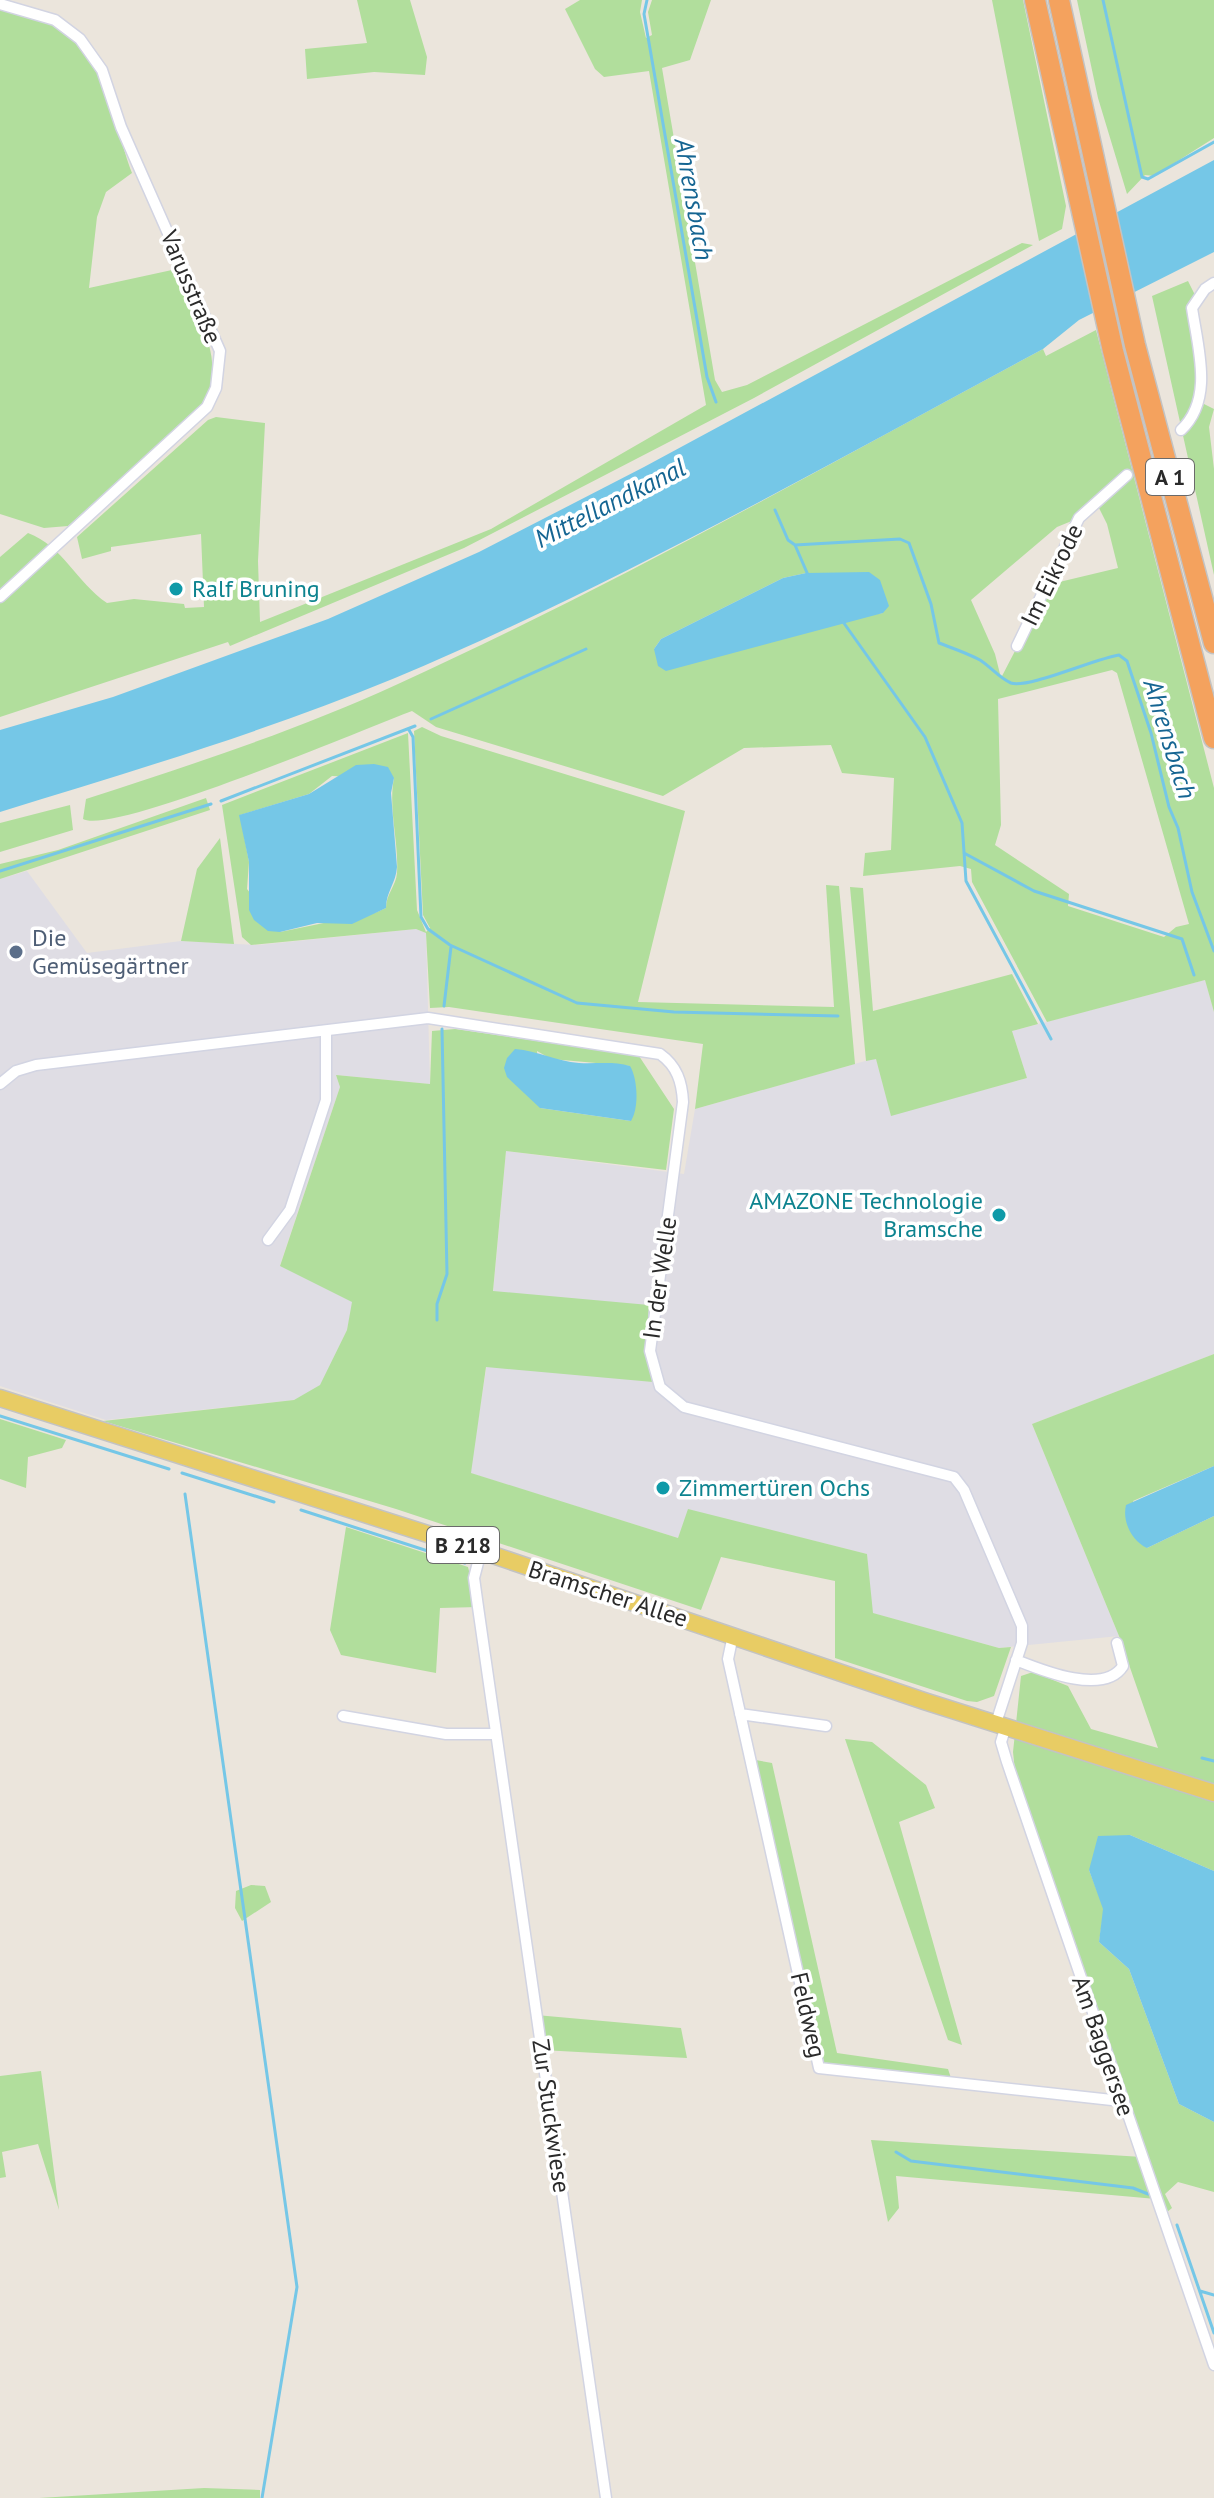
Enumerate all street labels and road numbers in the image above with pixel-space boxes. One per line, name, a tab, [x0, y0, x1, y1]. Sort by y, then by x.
street label: Varusstraße	[153, 224, 229, 348]
road number: A 1	[1146, 459, 1194, 495]
street label: Im Eikrode	[1014, 519, 1090, 631]
street label: In der Welle	[636, 1215, 683, 1341]
road number: B 218	[427, 1527, 499, 1563]
street label: Bramscher Allee	[525, 1553, 692, 1634]
street label: Feldweg	[784, 1969, 833, 2061]
street label: Am Baggersee	[1065, 1972, 1142, 2120]
street label: Zur Stuckwiese	[525, 2037, 578, 2195]

